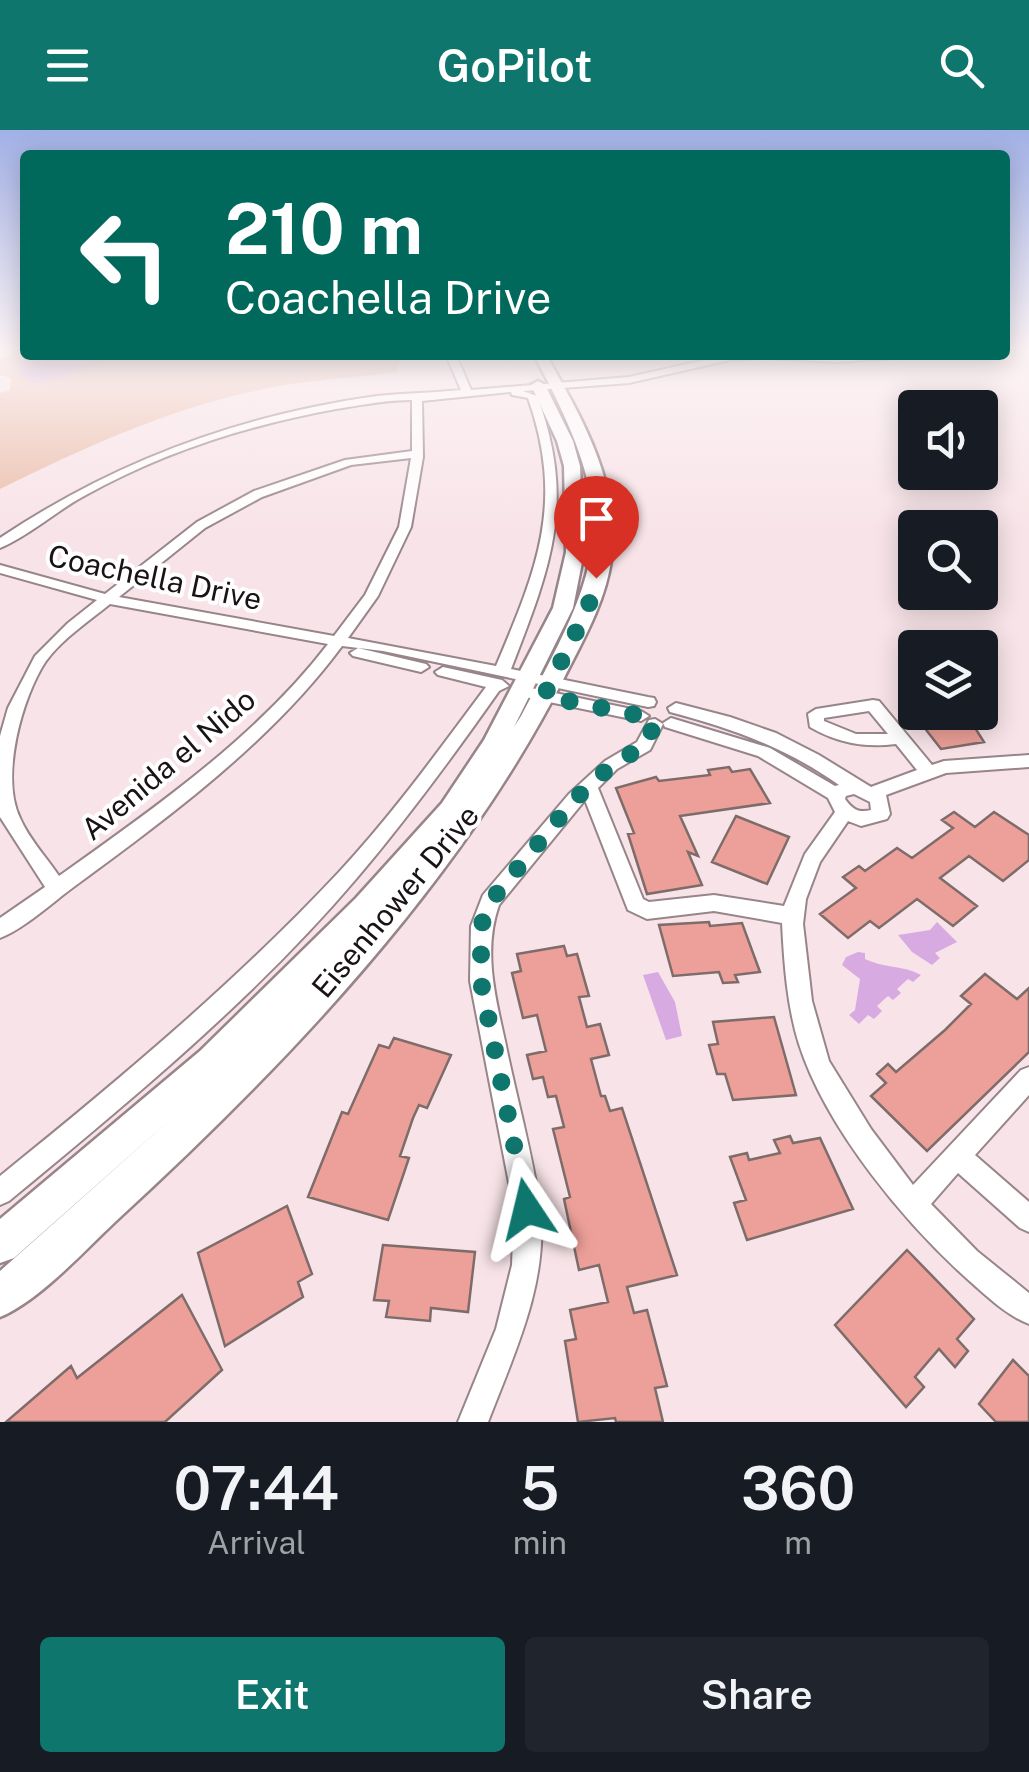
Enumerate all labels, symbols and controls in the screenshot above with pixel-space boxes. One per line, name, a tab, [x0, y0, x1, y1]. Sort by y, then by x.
icon: menu	[40, 38, 95, 93]
icon: search	[934, 38, 989, 93]
text: GoPilot	[437, 39, 592, 92]
text: 210 m	[225, 187, 423, 270]
icon: left	[60, 190, 190, 320]
text: Coachella Drive	[225, 271, 551, 324]
map controls	[898, 390, 998, 730]
button: sound	[898, 390, 998, 490]
pin	[554, 476, 639, 579]
icon: arrive	[569, 491, 624, 546]
button: search	[898, 510, 998, 610]
street label: Coachella Drive	[45, 537, 265, 617]
button: layers	[898, 630, 998, 730]
street label: Avenida el Nido	[74, 681, 262, 847]
street label: Eisenhower Drive	[304, 797, 486, 1005]
position arrow	[475, 1157, 579, 1261]
text: 07:44	[174, 1453, 339, 1524]
text: 5	[520, 1453, 560, 1524]
text: 360	[741, 1453, 855, 1524]
text: Arrival	[207, 1524, 306, 1561]
text: min	[513, 1524, 567, 1561]
text: m	[784, 1524, 812, 1561]
button: Exit	[40, 1637, 505, 1752]
button: Share	[525, 1637, 989, 1752]

